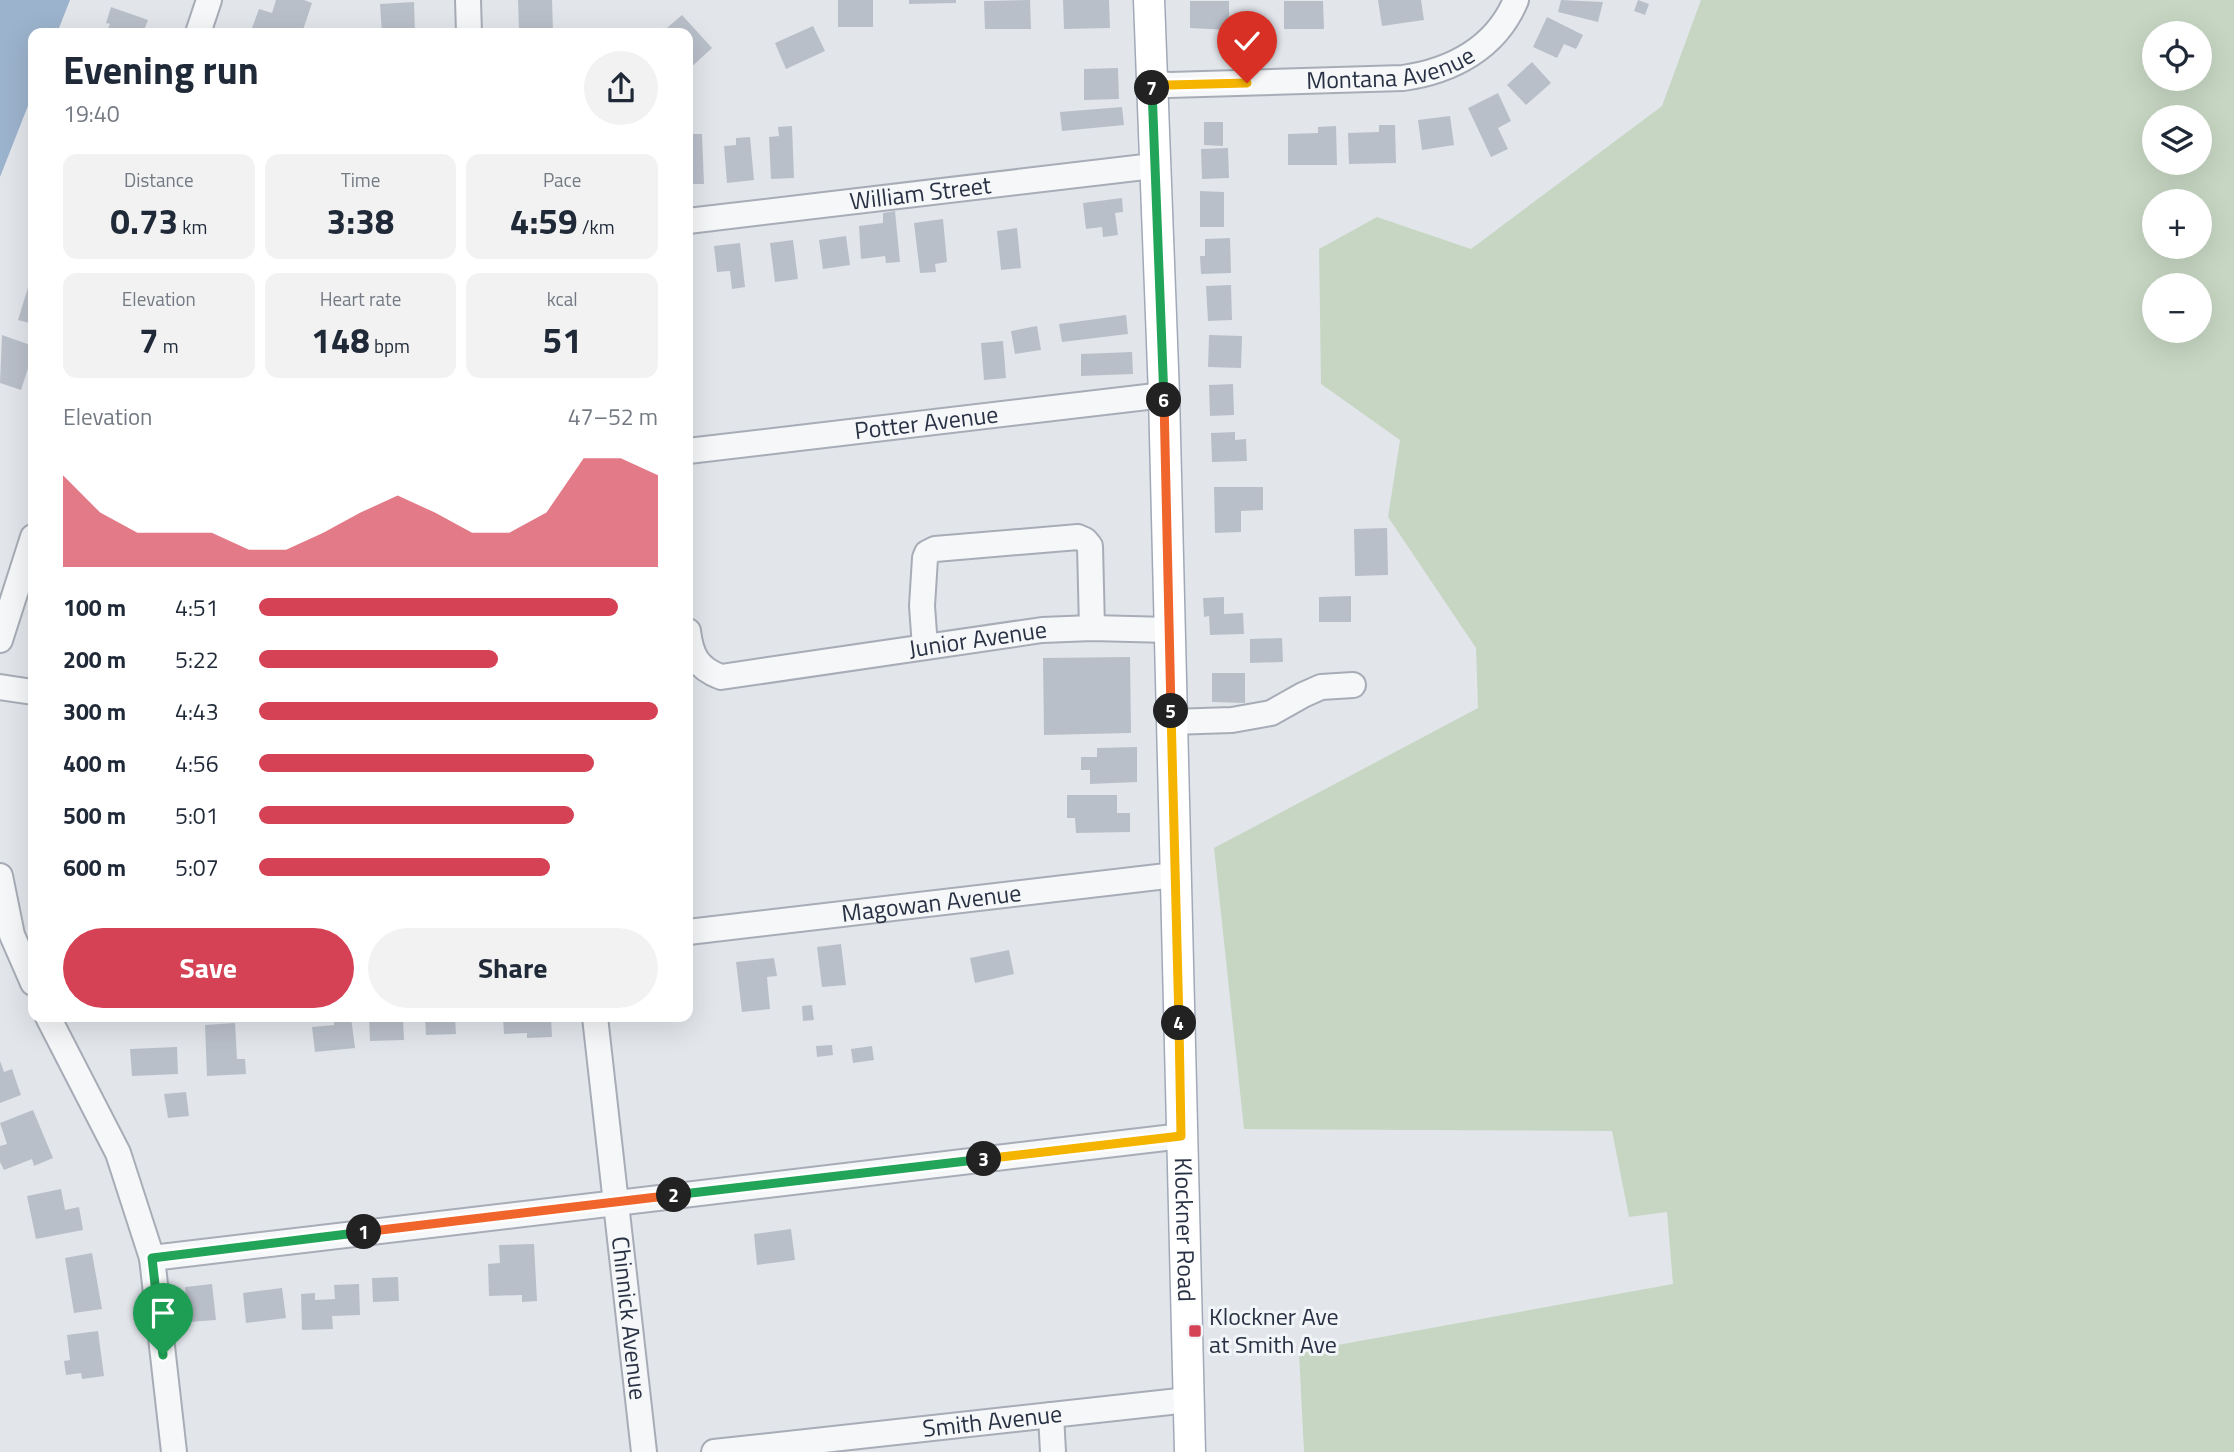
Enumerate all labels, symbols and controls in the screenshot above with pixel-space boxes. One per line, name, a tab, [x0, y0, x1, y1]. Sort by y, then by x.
pin	[1217, 11, 1277, 83]
map controls	[2142, 21, 2212, 343]
button: locate	[2142, 21, 2212, 91]
icon: check	[1228, 22, 1266, 60]
street label: Montana Avenue	[1306, 37, 1481, 98]
text: Evening run	[63, 41, 259, 99]
button: share	[584, 51, 658, 125]
pin: 7	[1134, 70, 1170, 106]
text: 7	[1146, 73, 1157, 102]
text: 19:40	[63, 96, 120, 131]
button: layers	[2142, 105, 2212, 175]
text: Distance	[124, 165, 194, 194]
text: Time	[341, 165, 380, 194]
text: Pace	[543, 165, 581, 194]
street label: William Street	[848, 166, 994, 219]
button: +	[2142, 189, 2212, 259]
text: 0.73	[110, 194, 178, 248]
text: 3:38	[327, 194, 394, 248]
text: 4:59	[510, 194, 578, 248]
text: km	[178, 212, 207, 241]
text: /km	[578, 212, 615, 241]
button: −	[2142, 273, 2212, 343]
text: Elevation	[122, 284, 196, 313]
text: Heart rate	[320, 284, 401, 313]
text: kcal	[547, 284, 578, 313]
text: 7	[139, 313, 159, 367]
text: 148	[311, 313, 370, 367]
text: 51	[543, 313, 582, 367]
text: m	[159, 331, 179, 360]
text: bpm	[370, 331, 410, 360]
pin: 6	[1146, 382, 1182, 418]
text: 6	[1158, 385, 1169, 414]
street label: Potter Avenue	[852, 396, 1000, 448]
text: Elevation	[63, 399, 152, 434]
text: 47–52 m	[568, 399, 658, 434]
text: 100 m	[63, 590, 126, 625]
text: 4:51	[175, 590, 219, 625]
street label: Junior Avenue	[906, 611, 1049, 666]
text: 200 m	[63, 642, 126, 677]
text: 5:22	[175, 642, 219, 677]
text: 300 m	[63, 694, 126, 729]
text: 4:43	[175, 694, 219, 729]
pin: 5	[1154, 694, 1188, 728]
text: 5	[1165, 696, 1176, 725]
text: 400 m	[63, 746, 126, 781]
text: 4:56	[175, 746, 219, 781]
text: 500 m	[63, 798, 126, 833]
text: 5:01	[175, 798, 219, 833]
text: 600 m	[63, 850, 126, 885]
text: 5:07	[175, 850, 219, 885]
street label: Magowan Avenue	[839, 874, 1023, 931]
button: Save	[63, 928, 354, 1008]
button: Share	[368, 928, 658, 1008]
pin: 4	[1162, 1006, 1196, 1040]
text: 4	[1173, 1008, 1184, 1037]
pin: 3	[967, 1142, 1002, 1176]
text: 3	[978, 1144, 989, 1173]
street label: Klockner Road	[1166, 1157, 1205, 1302]
pin: 2	[656, 1178, 692, 1212]
text: 2	[668, 1180, 679, 1209]
pin: 1	[346, 1214, 382, 1250]
text: 1	[358, 1217, 369, 1246]
street label: Chinnick Avenue	[603, 1234, 657, 1402]
pin	[133, 1283, 193, 1355]
icon: arrive	[144, 1294, 182, 1332]
place label: Klockner Ave at Smith Ave	[1209, 1298, 1339, 1362]
marker: Klockner Ave at Smith Ave	[1187, 1323, 1203, 1339]
street label: Smith Avenue	[921, 1395, 1064, 1446]

